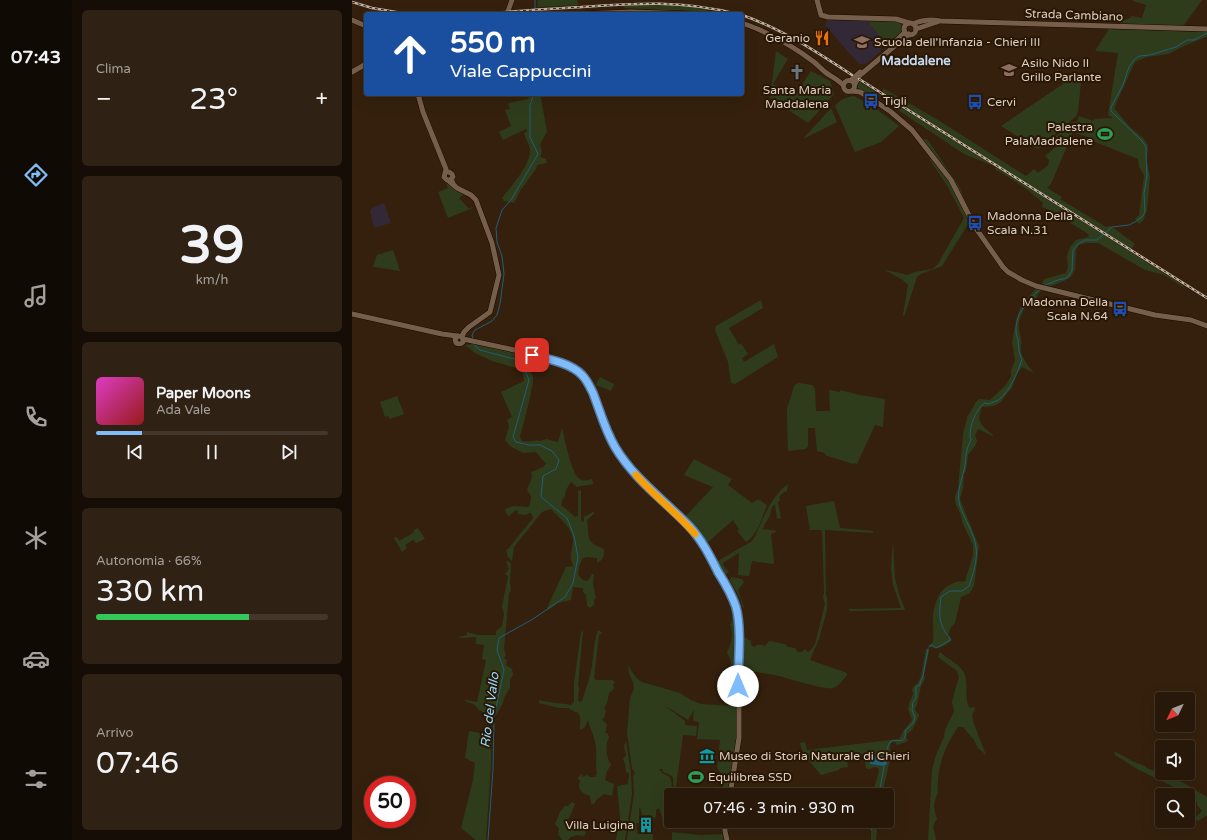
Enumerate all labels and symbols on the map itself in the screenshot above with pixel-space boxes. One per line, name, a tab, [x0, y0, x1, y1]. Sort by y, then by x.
street label: Strada Cambiano	[1025, 6, 1123, 24]
restaurant icon: Geranio	[813, 29, 831, 47]
place label: Geranio	[765, 31, 810, 45]
school or university icon: Scuola dell'Infanzia - Chieri III	[853, 33, 871, 51]
place label: Scuola dell'Infanzia - Chieri III	[874, 35, 1040, 49]
district label: Maddalene	[881, 53, 951, 69]
place label: Asilo Nido Il Grillo Parlante	[1021, 56, 1102, 84]
school or university icon: Asilo Nido Il Grillo Parlante	[1000, 61, 1018, 79]
church icon: Santa Maria Maddalena	[788, 63, 806, 81]
place label: Santa Maria Maddalena	[763, 83, 831, 111]
bus stop icon: Tigli	[862, 92, 880, 110]
bus stop icon: Cervi	[966, 93, 984, 111]
place label: Tigli	[883, 94, 907, 108]
place label: Cervi	[987, 95, 1016, 109]
place label: Palestra PalaMaddalene	[1005, 120, 1093, 148]
sports icon: Palestra PalaMaddalene	[1096, 125, 1114, 143]
place label: Madonna Della Scala N.31	[987, 209, 1073, 237]
bus stop icon: Madonna Della Scala N.31	[966, 214, 984, 232]
place label: Madonna Della Scala N.64	[1022, 295, 1108, 323]
bus stop icon: Madonna Della Scala N.64	[1111, 300, 1129, 318]
pin	[515, 338, 549, 372]
position arrow	[717, 665, 759, 707]
water label: Rio del Vallo	[477, 670, 503, 749]
north arrow	[1155, 692, 1195, 732]
museum icon: Museo di Storia Naturale di Chieri	[698, 747, 716, 765]
place label: Museo di Storia Naturale di Chieri	[719, 749, 910, 763]
sports icon: Equilibrea SSD	[687, 768, 705, 786]
place label: Equilibrea SSD	[708, 770, 792, 784]
speed limit sign: 50	[364, 776, 416, 828]
building icon: Villa Luigina	[637, 816, 655, 834]
place label: Villa Luigina	[565, 818, 634, 832]

